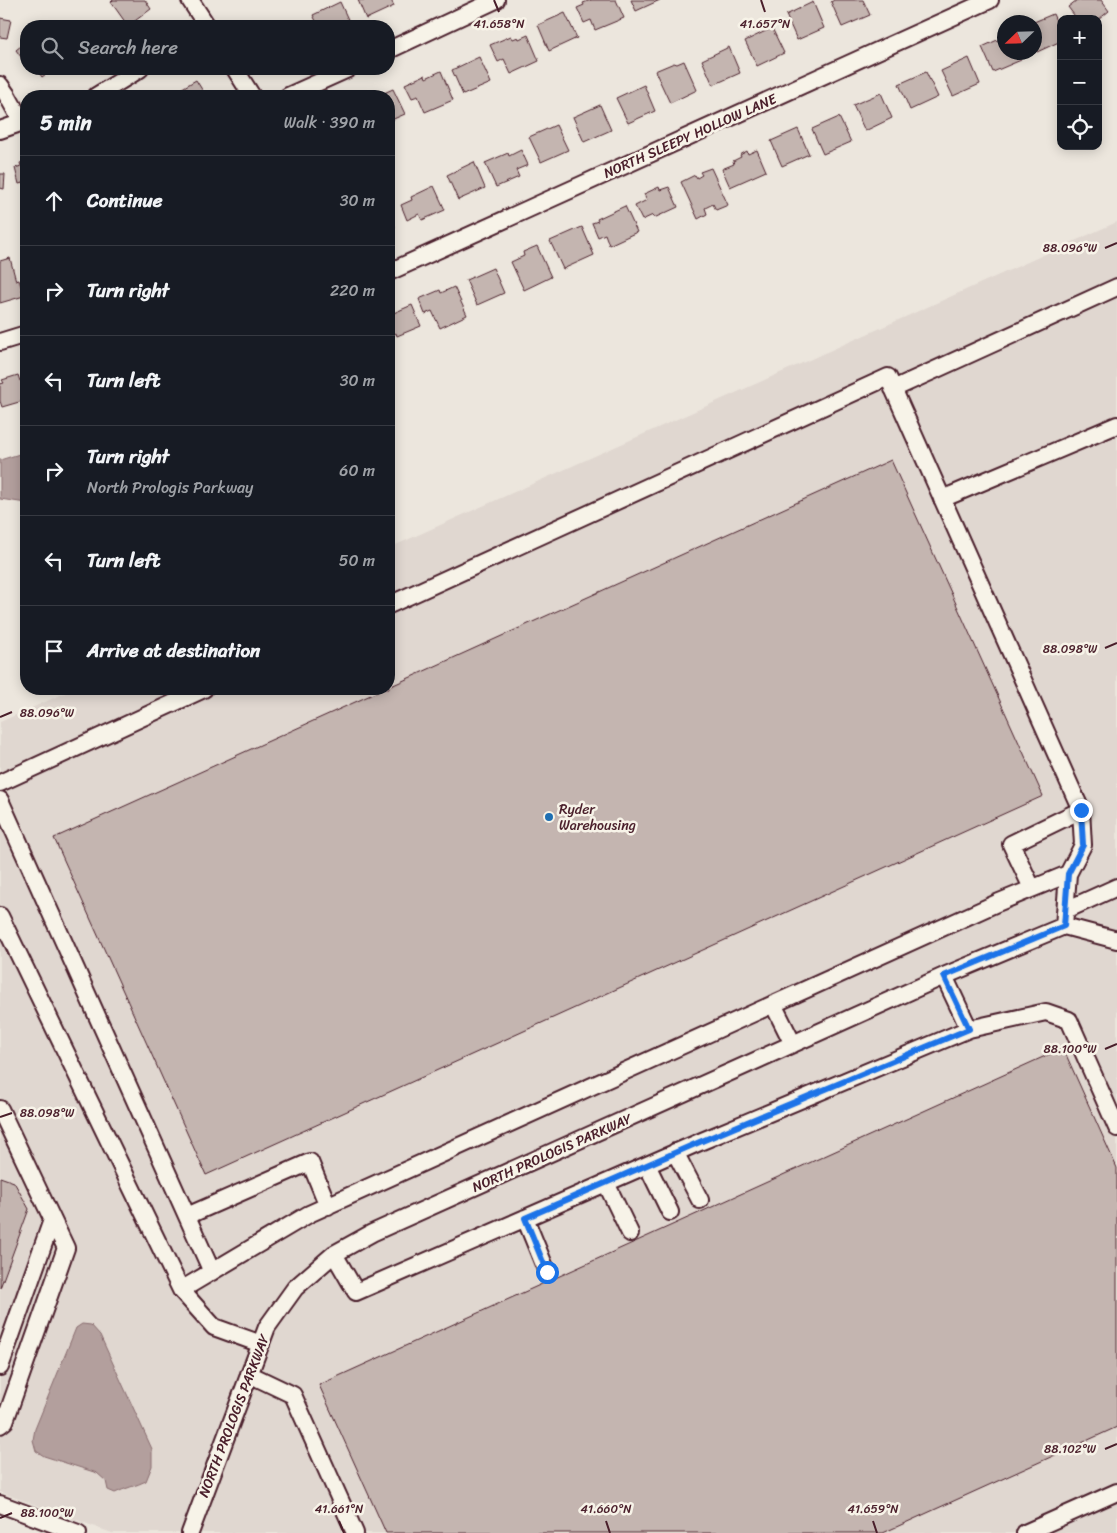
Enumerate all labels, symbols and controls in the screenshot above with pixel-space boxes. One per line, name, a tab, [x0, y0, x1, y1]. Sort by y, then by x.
text: 41.658°N	[473, 13, 525, 35]
text: 41.657°N	[740, 13, 791, 35]
north arrow	[997, 15, 1042, 60]
map controls	[1057, 15, 1102, 150]
button: +	[1057, 15, 1102, 60]
search box	[20, 20, 395, 75]
text: Search here	[78, 31, 178, 64]
icon: search	[38, 34, 66, 62]
button: −	[1057, 60, 1102, 105]
street label: NORTH SLEEPY HOLLOW LANE	[599, 86, 782, 186]
text: 5 min	[40, 104, 92, 142]
button: locate	[1057, 105, 1102, 150]
text: Walk · 390 m	[284, 108, 375, 137]
text: Continue	[87, 184, 163, 217]
text: 30 m	[340, 186, 375, 215]
icon: ahead	[40, 187, 68, 215]
text: 88.096°W	[1043, 237, 1098, 259]
text: Turn right	[87, 274, 169, 307]
text: 220 m	[330, 276, 375, 305]
icon: right	[40, 277, 68, 305]
text: Turn left	[87, 364, 160, 397]
text: 30 m	[340, 366, 375, 395]
icon: left	[40, 367, 68, 395]
text: Turn right	[87, 440, 169, 473]
text: 60 m	[339, 456, 375, 485]
icon: right	[40, 457, 68, 485]
text: North Prologis Parkway	[87, 473, 253, 502]
text: Turn left	[87, 544, 160, 577]
text: 50 m	[339, 546, 375, 575]
icon: left	[40, 547, 68, 575]
text: Arrive at destination	[87, 634, 260, 667]
icon: arrive	[40, 637, 68, 665]
text: 88.098°W	[1043, 638, 1098, 660]
text: 88.096°W	[20, 702, 75, 724]
place label: Ryder Warehousing	[559, 797, 636, 838]
route end	[1070, 799, 1093, 822]
marker: Ryder Warehousing	[543, 811, 555, 823]
text: 88.100°W	[1044, 1038, 1097, 1060]
text: 88.098°W	[20, 1102, 75, 1124]
street label: NORTH PROLOGIS PARKWAY	[468, 1106, 637, 1200]
route start	[536, 1261, 559, 1284]
street label: NORTH PROLOGIS PARKWAY	[191, 1330, 277, 1501]
text: 88.102°W	[1044, 1438, 1097, 1460]
text: 41.661°N	[315, 1498, 364, 1520]
text: 41.660°N	[581, 1498, 632, 1520]
text: 41.659°N	[847, 1498, 899, 1520]
text: 88.100°W	[21, 1502, 74, 1524]

